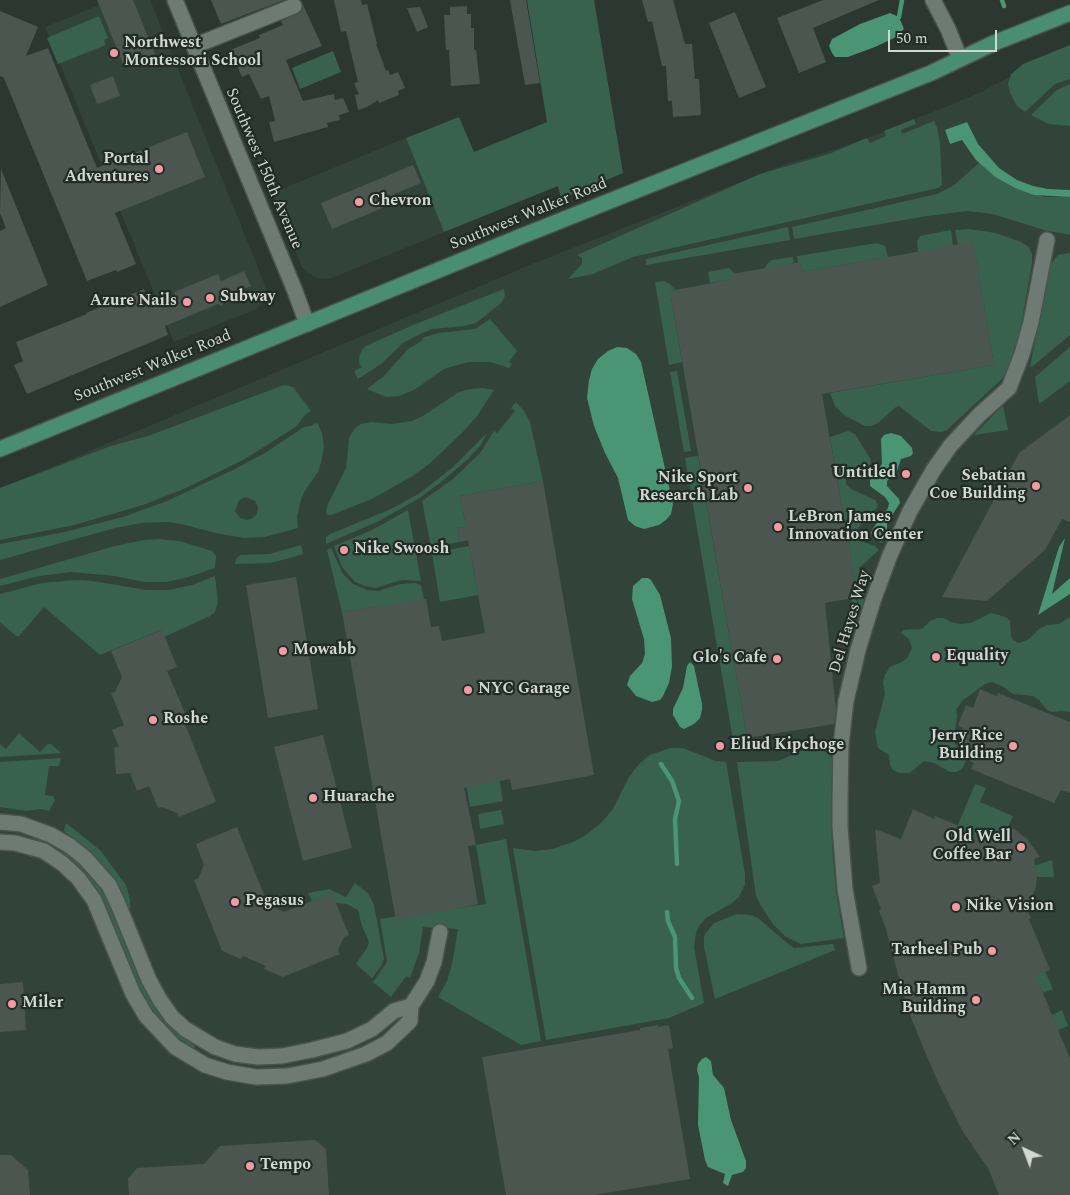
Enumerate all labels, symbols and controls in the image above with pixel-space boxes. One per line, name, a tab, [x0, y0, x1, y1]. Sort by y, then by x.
scale bar	[890, 20, 999, 52]
text: 50 m	[896, 27, 928, 50]
place label: Northwest Montessori School	[124, 34, 261, 72]
marker: Northwest Montessori School	[108, 47, 120, 59]
street label: Southwest 150th Avenue	[220, 86, 306, 252]
place label: Portal Adventures	[65, 150, 149, 188]
marker: Portal Adventures	[153, 163, 165, 175]
street label: Southwest Walker Road	[447, 175, 611, 255]
place label: Chevron	[369, 192, 431, 212]
marker: Chevron	[353, 196, 365, 208]
place label: Subway	[220, 288, 275, 308]
place label: Azure Nails	[90, 292, 177, 312]
marker: Subway	[204, 292, 216, 304]
marker: Azure Nails	[181, 296, 193, 308]
street label: Southwest Walker Road	[71, 327, 235, 407]
place label: Untitled	[832, 464, 896, 484]
place label: Sebatian Coe Building	[929, 467, 1026, 505]
marker: Untitled	[900, 468, 912, 480]
place label: Nike Sport Research Lab	[639, 469, 738, 507]
marker: Sebatian Coe Building	[1030, 480, 1042, 492]
marker: Nike Sport Research Lab	[742, 482, 754, 494]
place label: LeBron James Innovation Center	[788, 508, 923, 546]
marker: LeBron James Innovation Center	[772, 521, 784, 533]
place label: Nike Swoosh	[354, 540, 449, 560]
marker: Nike Swoosh	[338, 544, 350, 556]
street label: Del Hayes Way	[826, 568, 876, 676]
place label: Mowabb	[293, 641, 356, 661]
marker: Mowabb	[277, 645, 289, 657]
place label: Equality	[946, 647, 1008, 667]
place label: Glo's Cafe	[693, 649, 767, 669]
marker: Equality	[930, 651, 942, 663]
marker: Glo's Cafe	[771, 653, 783, 665]
place label: NYC Garage	[478, 680, 570, 700]
marker: NYC Garage	[462, 684, 474, 696]
place label: Roshe	[163, 710, 208, 730]
marker: Roshe	[147, 714, 159, 726]
place label: Jerry Rice Building	[930, 727, 1003, 765]
place label: Eliud Kipchoge	[730, 736, 844, 756]
marker: Eliud Kipchoge	[714, 740, 726, 752]
marker: Jerry Rice Building	[1007, 740, 1019, 752]
place label: Huarache	[323, 788, 395, 808]
marker: Huarache	[307, 792, 319, 804]
place label: Old Well Coffee Bar	[933, 828, 1011, 866]
marker: Old Well Coffee Bar	[1015, 841, 1027, 853]
place label: Pegasus	[245, 892, 304, 912]
marker: Pegasus	[229, 896, 241, 908]
place label: Nike Vision	[966, 897, 1054, 917]
marker: Nike Vision	[950, 901, 962, 913]
place label: Tarheel Pub	[891, 941, 982, 961]
marker: Tarheel Pub	[986, 945, 998, 957]
place label: Mia Hamm Building	[882, 981, 966, 1019]
place label: Miler	[22, 994, 63, 1014]
marker: Mia Hamm Building	[970, 994, 982, 1006]
marker: Miler	[6, 998, 18, 1010]
north arrow	[1000, 1125, 1050, 1175]
text: N	[1003, 1127, 1026, 1150]
place label: Tempo	[260, 1156, 311, 1176]
marker: Tempo	[244, 1160, 256, 1172]

